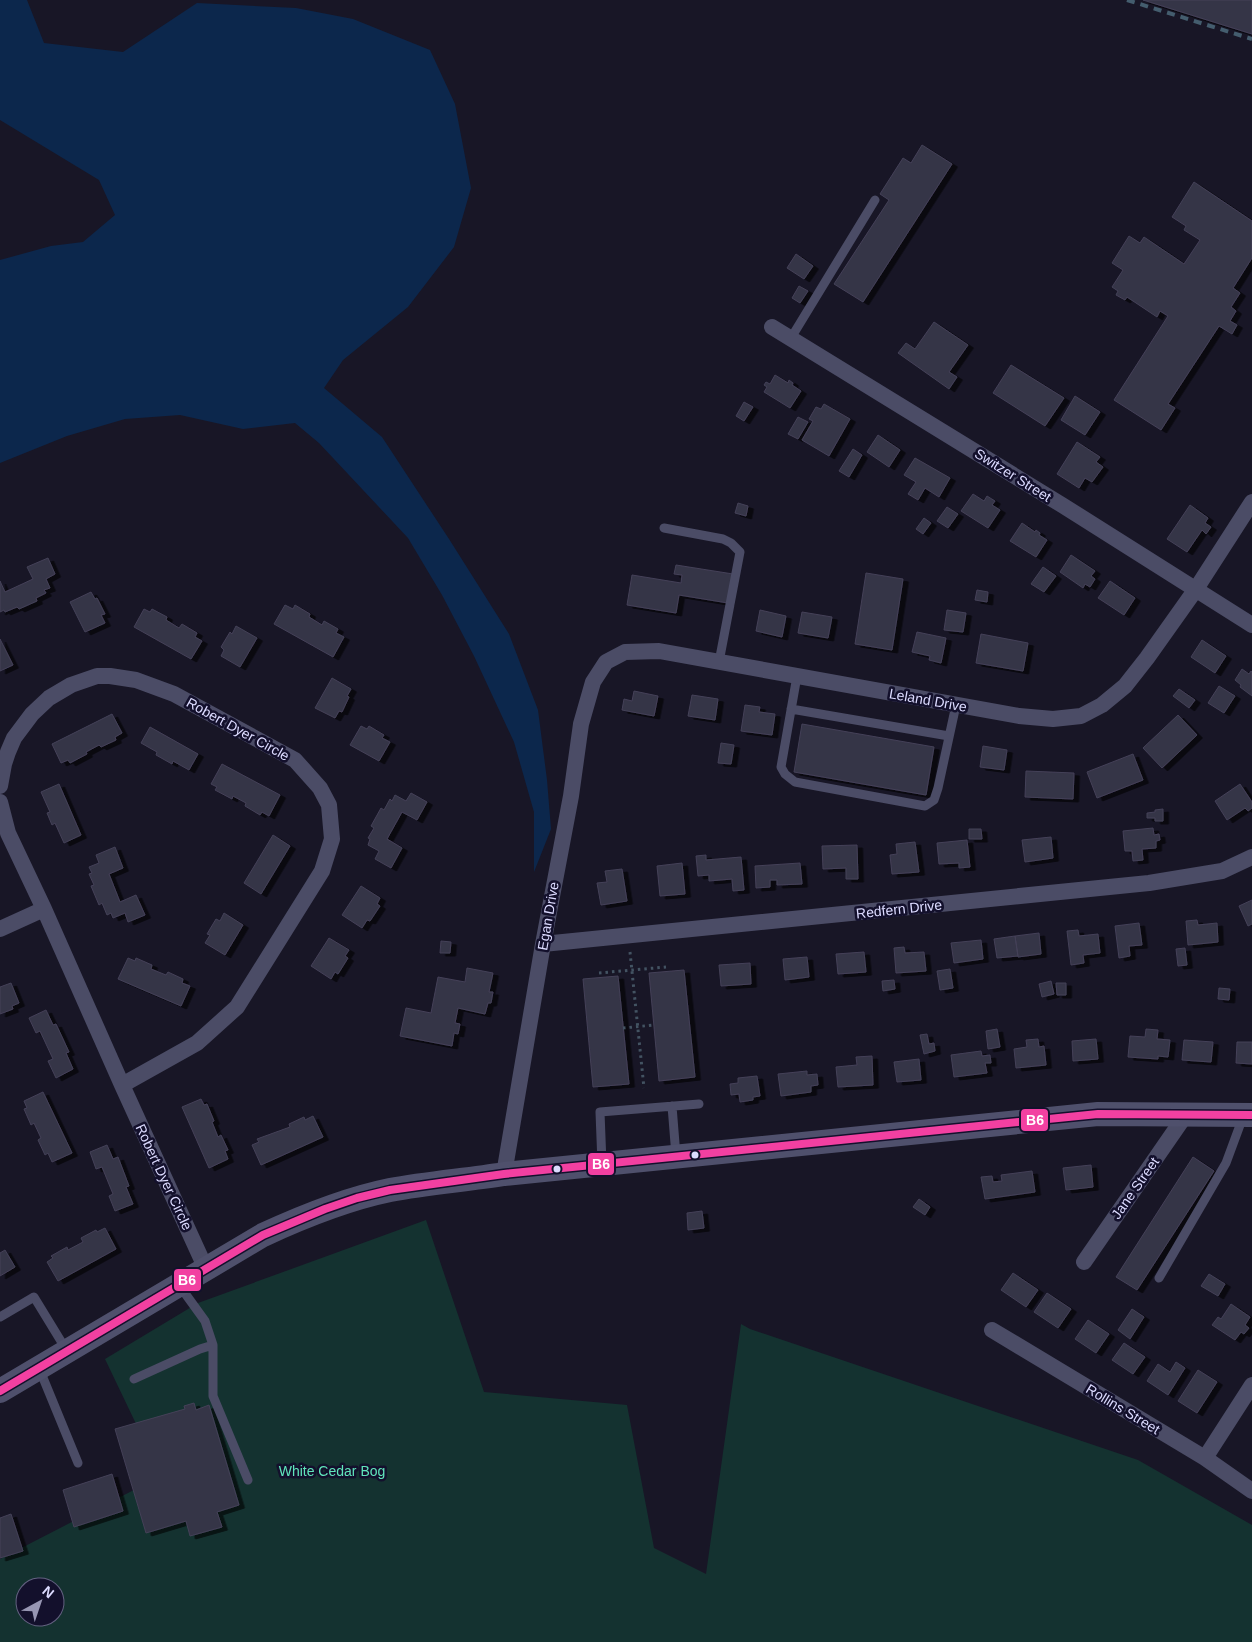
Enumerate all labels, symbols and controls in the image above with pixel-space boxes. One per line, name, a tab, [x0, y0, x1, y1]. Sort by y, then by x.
street label: Switzer Street	[972, 445, 1054, 505]
street label: Leland Drive	[888, 685, 968, 715]
street label: Robert Dyer Circle	[184, 694, 292, 764]
street label: Egan Drive	[534, 880, 562, 951]
street label: Redfern Drive	[855, 897, 943, 921]
line badge: B6	[1020, 1108, 1049, 1132]
text: B6	[1026, 1112, 1044, 1128]
street label: Robert Dyer Circle	[132, 1121, 196, 1233]
unlabelled marker	[690, 1150, 700, 1160]
line badge: B6	[587, 1152, 615, 1176]
street label: Jane Street	[1108, 1154, 1162, 1222]
text: B6	[592, 1156, 610, 1172]
unlabelled marker	[552, 1164, 562, 1174]
line badge: B6	[173, 1268, 202, 1292]
text: B6	[178, 1272, 196, 1288]
street label: Rollins Street	[1083, 1381, 1163, 1437]
park label: White Cedar Bog	[279, 1463, 385, 1479]
north arrow	[15, 1577, 65, 1627]
text: N	[39, 1583, 57, 1601]

